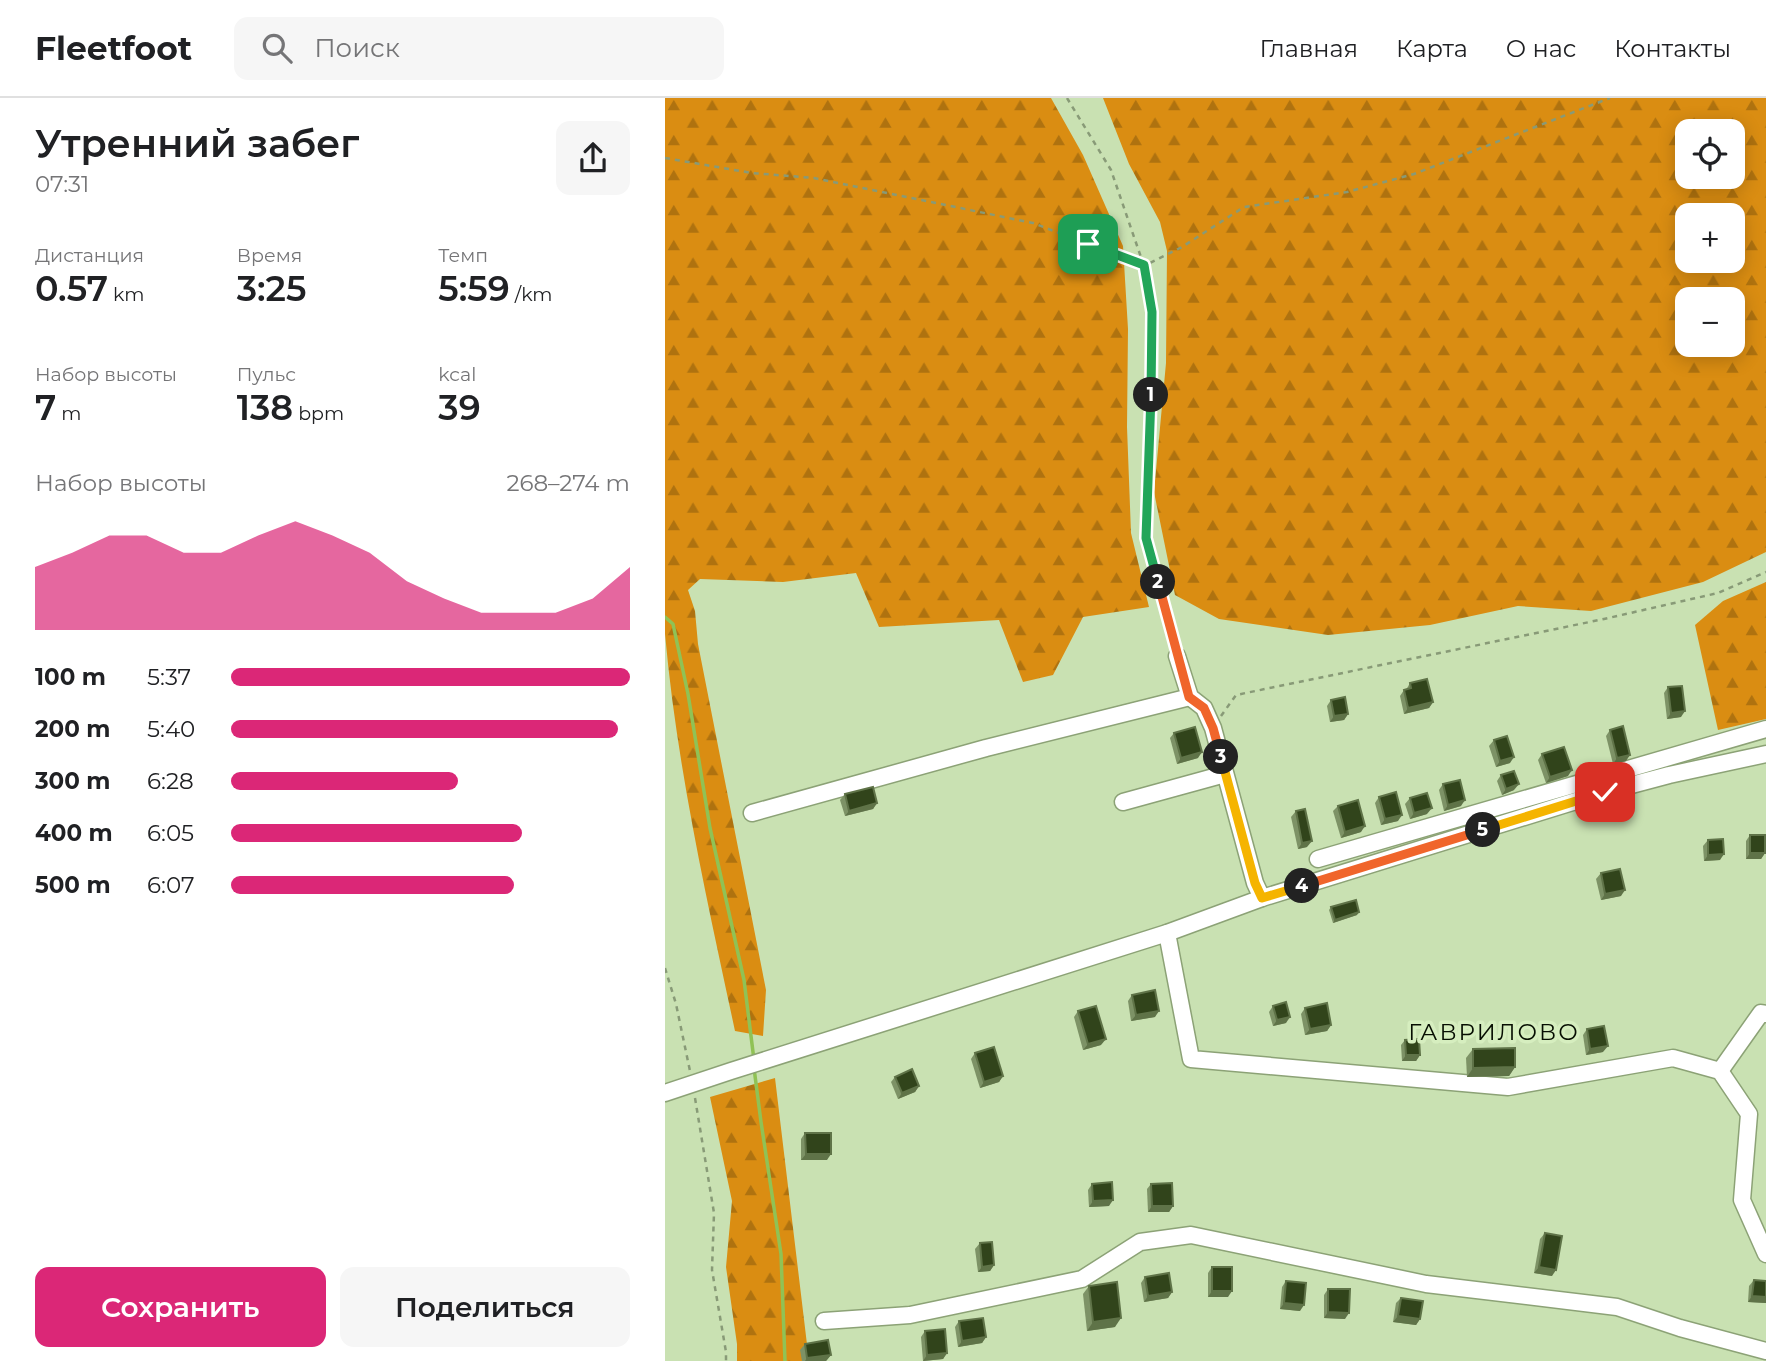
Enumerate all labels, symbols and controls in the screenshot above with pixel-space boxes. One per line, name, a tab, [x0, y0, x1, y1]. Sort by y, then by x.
search box	[234, 17, 724, 80]
text: Fleetfoot	[35, 28, 192, 68]
icon: search	[258, 29, 296, 67]
text: Поиск	[314, 32, 400, 64]
text: Главная	[1260, 34, 1358, 63]
text: Карта	[1396, 34, 1468, 63]
text: О нас	[1506, 34, 1576, 63]
text: Контакты	[1614, 34, 1731, 63]
map controls	[1675, 119, 1745, 357]
button: locate	[1675, 119, 1745, 189]
text: Утренний забег	[35, 120, 359, 167]
button: share	[556, 121, 630, 195]
text: 07:31	[35, 170, 89, 198]
button: +	[1675, 203, 1745, 273]
pin	[1058, 214, 1118, 274]
icon: arrive	[1069, 225, 1107, 263]
text: Дистанция	[35, 244, 144, 267]
text: Время	[237, 244, 302, 267]
text: Темп	[438, 244, 488, 267]
text: 0.57	[35, 267, 108, 310]
text: 3:25	[237, 267, 306, 310]
text: 5:59	[438, 267, 510, 310]
text: km	[108, 283, 144, 306]
text: /km	[510, 283, 553, 306]
button: −	[1675, 287, 1745, 357]
text: Набор высоты	[35, 363, 177, 386]
text: Пульс	[237, 363, 296, 386]
text: kcal	[438, 363, 476, 386]
pin: 1	[1133, 378, 1169, 412]
text: 1	[1147, 383, 1154, 406]
text: 7	[35, 386, 56, 429]
text: 138	[237, 386, 293, 429]
text: 39	[438, 386, 481, 429]
text: m	[56, 402, 81, 425]
text: bpm	[293, 402, 344, 425]
text: Набор высоты	[35, 469, 207, 497]
text: 268–274 m	[506, 469, 630, 497]
pin: 2	[1141, 564, 1175, 600]
text: 2	[1152, 570, 1163, 593]
text: 100 m	[35, 663, 106, 691]
text: 5:37	[147, 663, 191, 691]
text: 200 m	[35, 715, 110, 743]
text: 5:40	[147, 715, 195, 743]
pin: 3	[1203, 740, 1239, 774]
text: 3	[1215, 745, 1226, 768]
pin	[1575, 762, 1635, 822]
text: 300 m	[35, 767, 111, 795]
text: 6:28	[147, 767, 194, 795]
icon: check	[1586, 773, 1624, 811]
pin: 5	[1465, 812, 1501, 848]
text: 5	[1477, 818, 1488, 841]
text: 400 m	[35, 819, 113, 847]
text: 6:05	[147, 819, 194, 847]
pin: 4	[1285, 868, 1319, 904]
text: 500 m	[35, 871, 111, 899]
text: 6:07	[147, 871, 194, 899]
text: 4	[1295, 874, 1308, 897]
district label: ГАВРИЛОВО	[1408, 1018, 1580, 1046]
button: Сохранить	[35, 1267, 326, 1347]
button: Поделиться	[340, 1267, 630, 1347]

